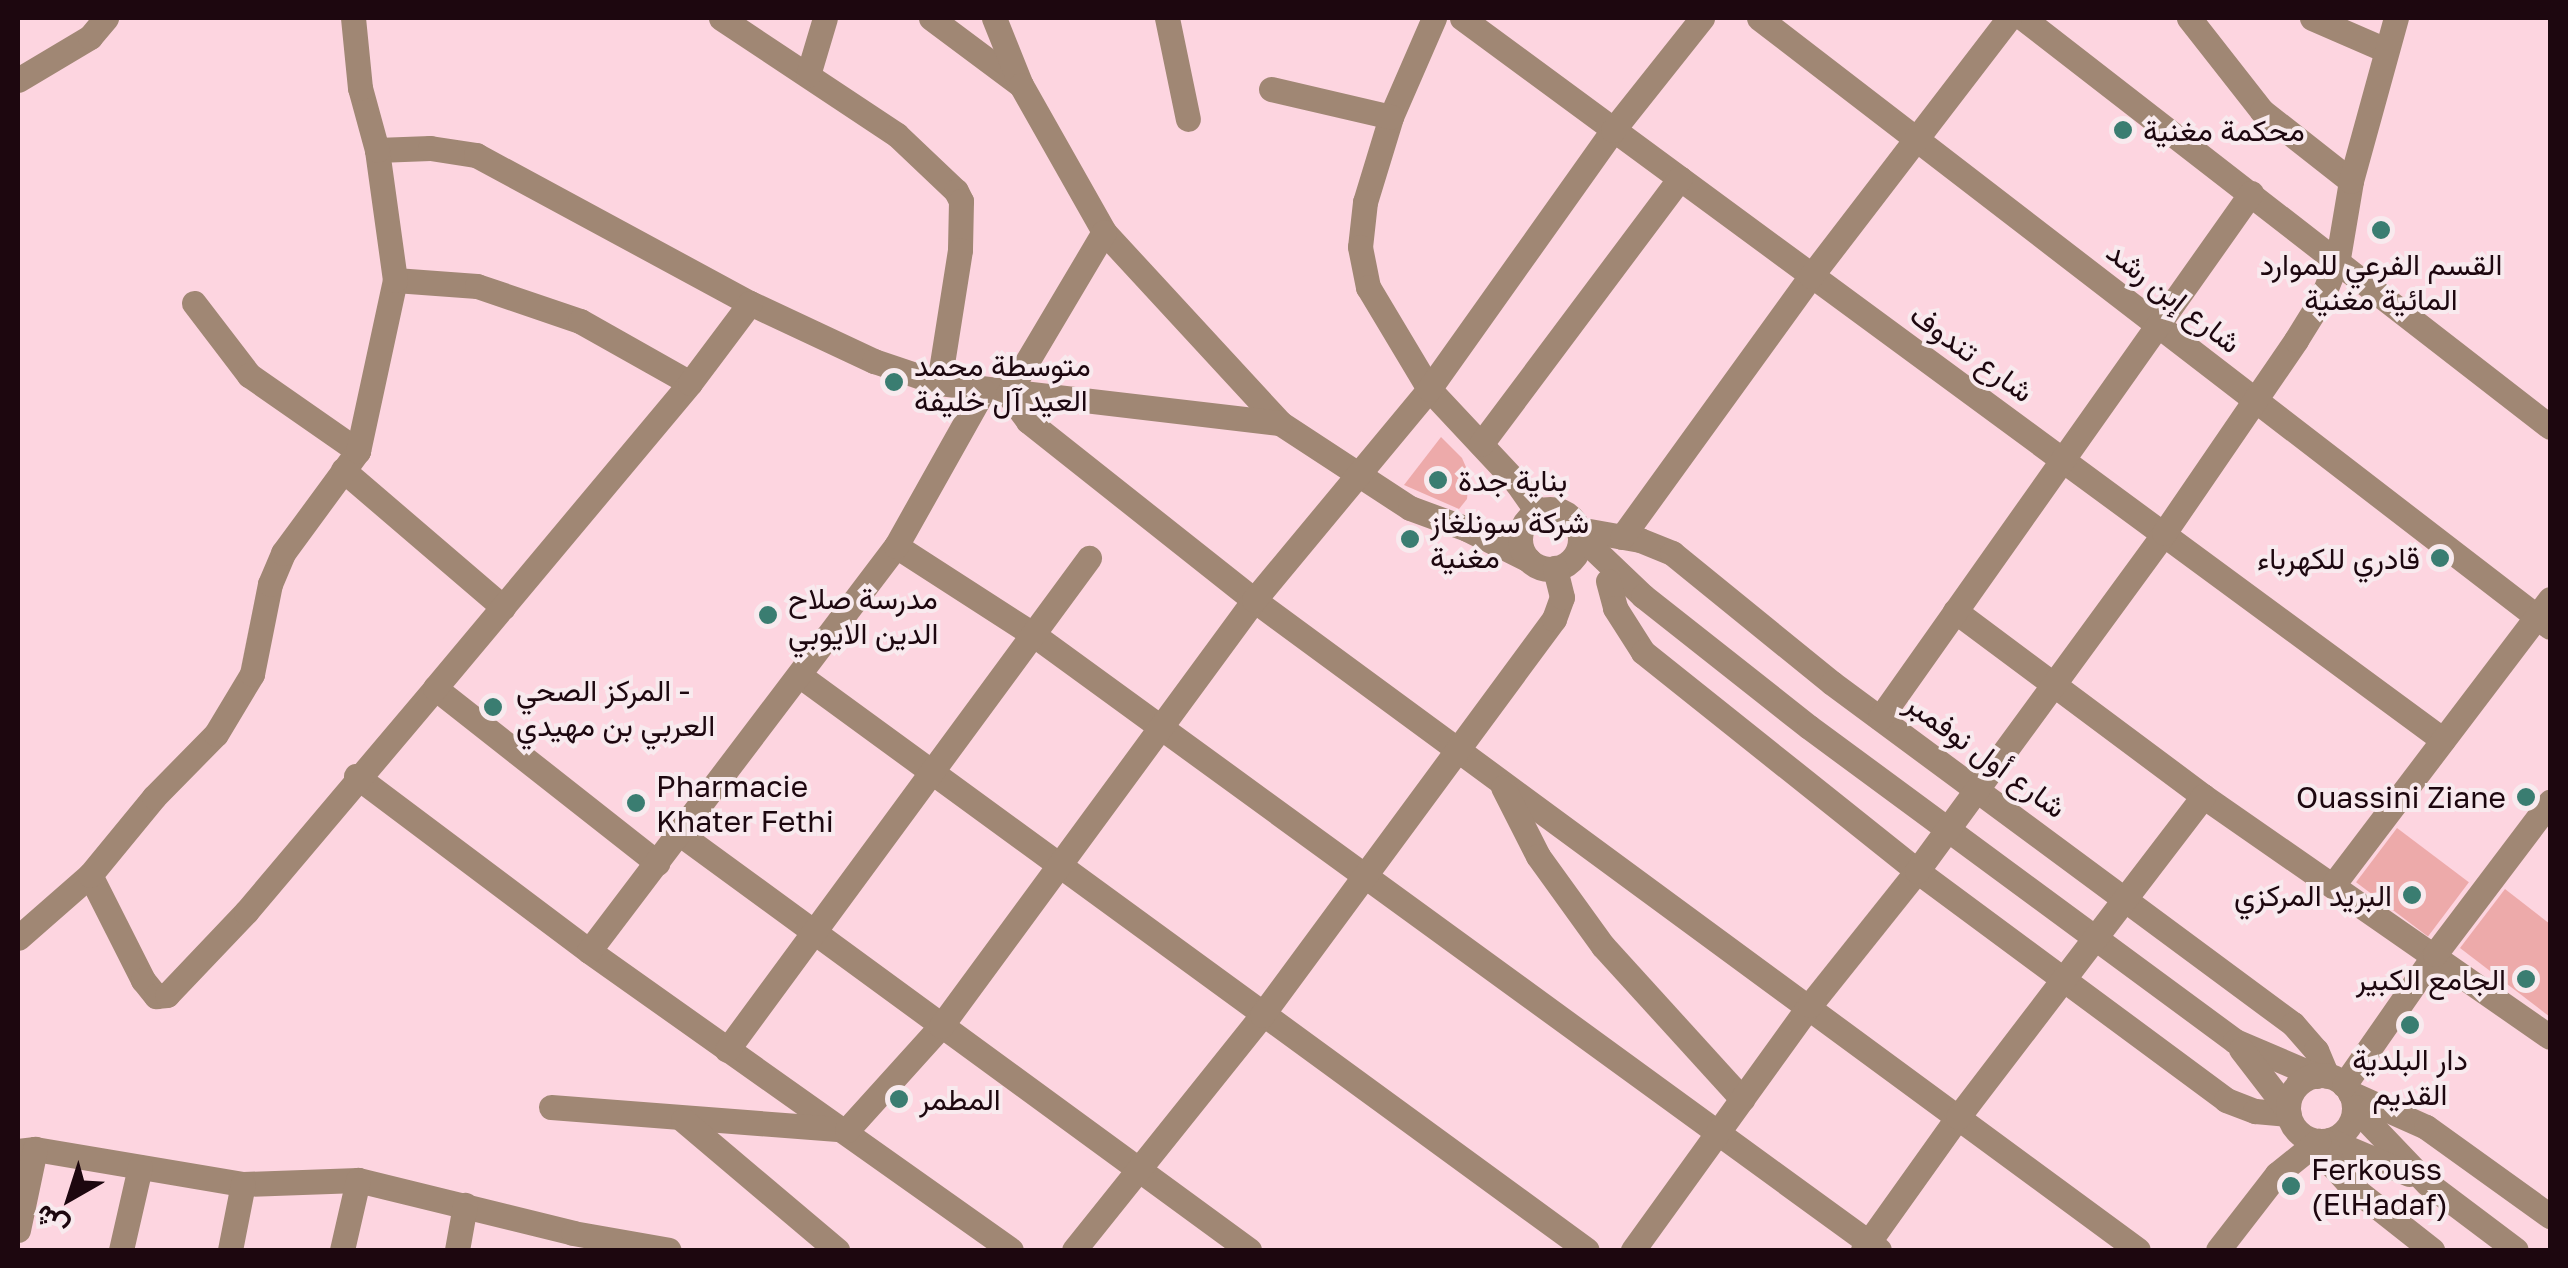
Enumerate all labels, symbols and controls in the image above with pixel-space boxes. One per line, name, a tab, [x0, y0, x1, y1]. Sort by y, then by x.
place label: محكمة مغنية	[2143, 112, 2305, 148]
marker: محكمة مغنية	[2112, 119, 2134, 141]
marker: القسم الفرعي للموارد المائية مغنية	[2370, 219, 2392, 241]
street label: شارع إبن رشد	[2100, 233, 2248, 361]
place label: القسم الفرعي للموارد المائية مغنية	[2260, 246, 2502, 316]
street label: شارع تندوف	[1904, 296, 2040, 410]
place label: متوسطة محمد العيد آل خليفة	[914, 347, 1091, 418]
marker: متوسطة محمد العيد آل خليفة	[883, 371, 905, 393]
place label: بناية جدة	[1458, 462, 1567, 498]
marker: بناية جدة	[1427, 469, 1449, 491]
place label: شركة سونلغاز مغنية	[1430, 504, 1589, 574]
marker: شركة سونلغاز مغنية	[1399, 528, 1421, 550]
place label: قادري للكهرباء	[2257, 540, 2420, 576]
marker: قادري للكهرباء	[2429, 547, 2451, 569]
place label: مدرسة صلاح الدين الايوبي	[788, 580, 938, 650]
marker: مدرسة صلاح الدين الايوبي	[757, 604, 779, 626]
place label: المركز الصحي - العربي بن مهيدي	[516, 672, 715, 742]
street label: شارع أول نوفمبر	[1899, 685, 2073, 825]
marker: المركز الصحي - العربي بن مهيدي	[480, 694, 506, 720]
place label: Pharmacie Khater Fethi	[656, 768, 834, 838]
place label: Ouassini Ziane	[2296, 779, 2506, 815]
marker: Ouassini Ziane	[2515, 786, 2537, 808]
marker: Pharmacie Khater Fethi	[625, 792, 647, 814]
place label: البريد المركزي	[2234, 877, 2392, 913]
marker: البريد المركزي	[2401, 884, 2423, 906]
place label: الجامع الكبير	[2356, 961, 2506, 997]
marker: الجامع الكبير	[2515, 968, 2537, 990]
marker: دار البلدية القديم	[2399, 1014, 2421, 1036]
place label: دار البلدية القديم	[2352, 1041, 2468, 1112]
place label: المطمر	[919, 1081, 1001, 1117]
marker: المطمر	[888, 1088, 910, 1110]
north arrow	[20, 1148, 120, 1248]
place label: Ferkouss (ElHadaf)	[2311, 1151, 2448, 1222]
marker: Ferkouss (ElHadaf)	[2280, 1175, 2302, 1197]
text: ش	[27, 1198, 74, 1245]

